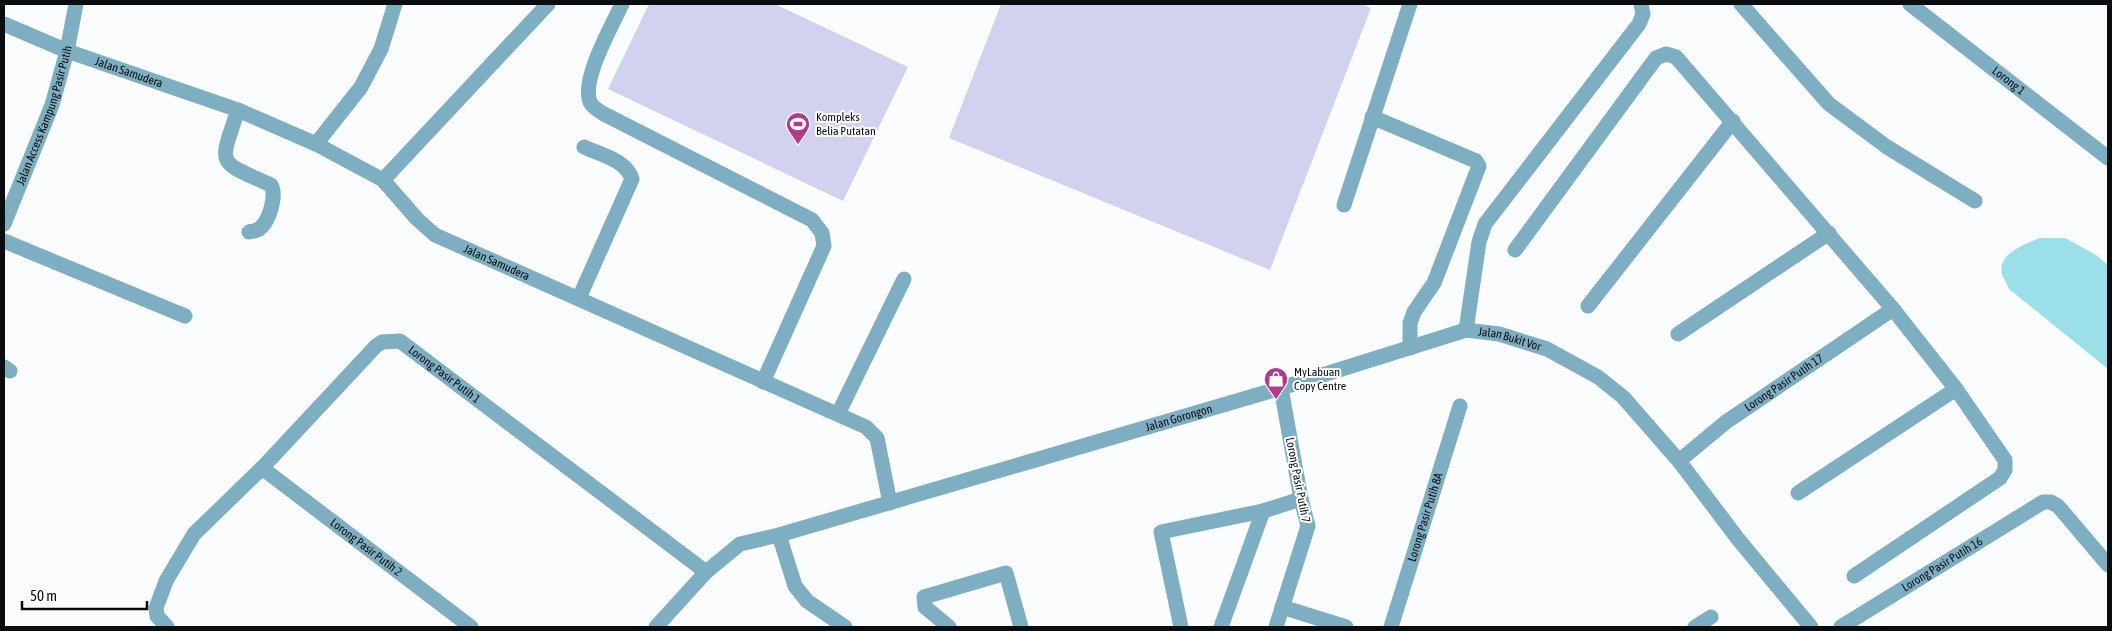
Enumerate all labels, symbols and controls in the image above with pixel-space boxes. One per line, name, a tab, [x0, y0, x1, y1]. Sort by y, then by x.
street label: Jalan Access Kampung Pasir Putih	[13, 44, 75, 187]
street label: Jalan Samudera	[93, 54, 165, 91]
street label: Lorong 1	[1989, 64, 2028, 98]
place label: Kompleks Belia Putatan	[816, 110, 876, 138]
sports icon: Kompleks Belia Putatan	[785, 111, 811, 145]
street label: Jalan Samudera	[462, 242, 532, 283]
street label: Jalan Bukit Vor	[1477, 325, 1543, 354]
street label: Lorong Pasir Putih 1	[406, 343, 483, 406]
street label: Lorong Pasir Putih 17	[1742, 351, 1826, 414]
place label: MyLabuan Copy Centre	[1294, 365, 1346, 393]
shop icon: MyLabuan Copy Centre	[1263, 366, 1289, 400]
street label: Jalan Gorongon	[1144, 401, 1214, 434]
street label: Lorong Pasir Putih 7	[1283, 436, 1313, 524]
street label: Lorong Pasir Putih 8A	[1405, 471, 1446, 563]
street label: Lorong Pasir Putih 2	[328, 516, 405, 579]
street label: Lorong Pasir Putih 16	[1899, 534, 1985, 595]
scale bar	[22, 578, 148, 610]
text: 50 m	[30, 587, 57, 604]

